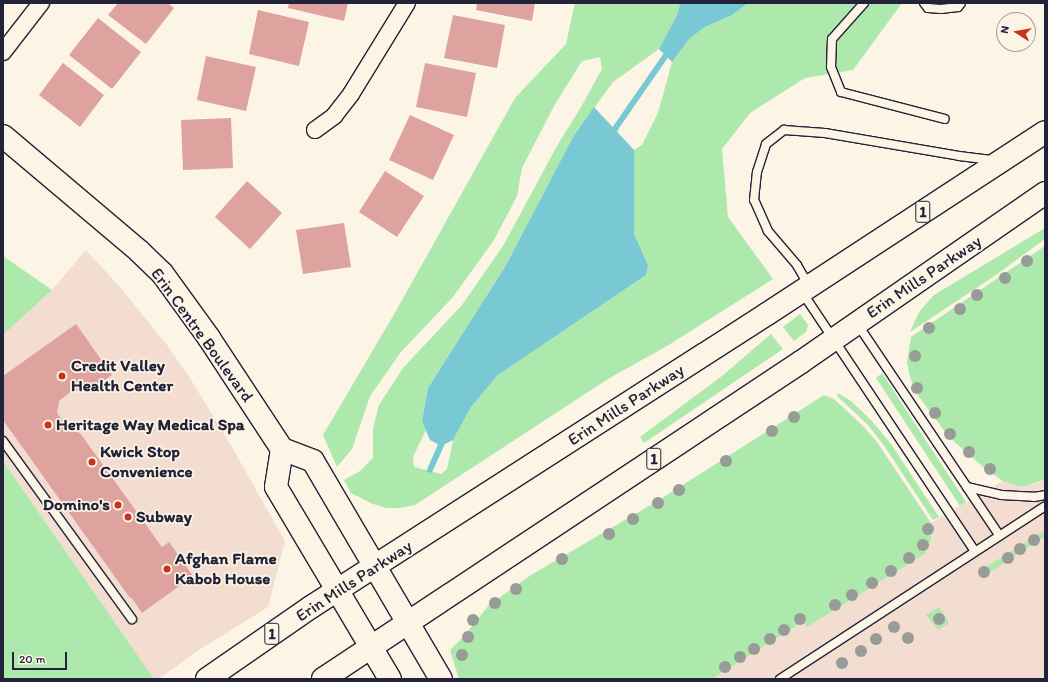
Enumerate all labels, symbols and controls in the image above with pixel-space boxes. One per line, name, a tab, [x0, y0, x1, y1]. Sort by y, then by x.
north arrow	[996, 12, 1036, 52]
text: N	[998, 25, 1012, 35]
road number: 1	[915, 198, 931, 226]
street label: Erin Mills Parkway	[863, 231, 985, 323]
street label: Erin Centre Boulevard	[146, 264, 258, 406]
place label: Credit Valley Health Center	[71, 356, 173, 396]
street label: Erin Mills Parkway	[564, 360, 688, 450]
marker: Credit Valley Health Center	[56, 370, 68, 382]
place label: Heritage Way Medical Spa	[56, 415, 245, 435]
marker: Heritage Way Medical Spa	[43, 420, 53, 430]
place label: Kwick Stop Convenience	[100, 442, 193, 482]
road number: 1	[646, 445, 662, 473]
marker: Kwick Stop Convenience	[87, 457, 97, 467]
place label: Domino's	[43, 495, 110, 515]
marker: Domino's	[113, 500, 123, 510]
place label: Subway	[136, 507, 192, 527]
marker: Subway	[123, 512, 133, 522]
street label: Erin Mills Parkway	[292, 536, 416, 626]
place label: Afghan Flame Kabob House	[175, 549, 276, 589]
marker: Afghan Flame Kabob House	[162, 564, 172, 574]
road number: 1	[264, 620, 280, 648]
scale bar	[14, 644, 69, 670]
text: 20 m	[19, 652, 46, 666]

